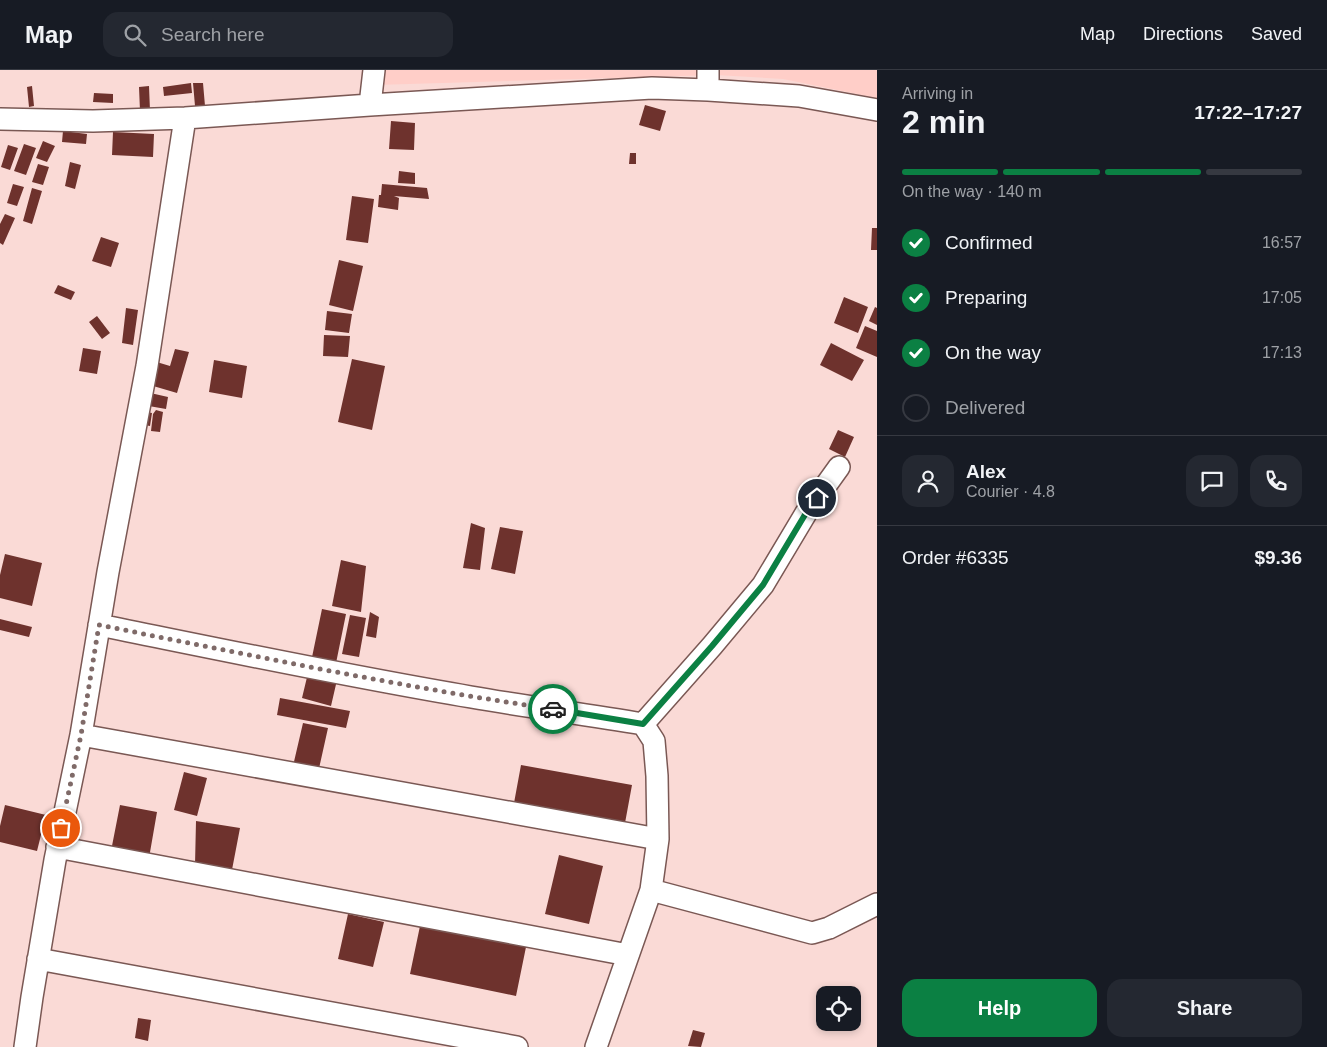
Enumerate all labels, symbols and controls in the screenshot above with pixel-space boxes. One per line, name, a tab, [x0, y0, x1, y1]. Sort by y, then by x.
search box	[103, 12, 453, 57]
text: Map	[25, 21, 73, 48]
icon: search	[121, 21, 149, 49]
text: Search here	[161, 24, 265, 45]
text: Map	[1080, 24, 1115, 44]
text: Directions	[1143, 24, 1223, 44]
text: Saved	[1251, 24, 1302, 44]
text: Arriving in	[902, 85, 973, 102]
text: 17:22–17:27	[1194, 102, 1302, 123]
text: 2 min	[902, 104, 986, 140]
text: On the way · 140 m	[902, 183, 1042, 200]
icon: check	[902, 229, 930, 257]
text: Confirmed	[945, 232, 1033, 253]
text: 16:57	[1262, 234, 1302, 251]
icon: check	[902, 284, 930, 312]
text: Preparing	[945, 287, 1027, 308]
text: 17:05	[1262, 289, 1302, 306]
icon: check	[902, 339, 930, 367]
text: On the way	[945, 342, 1041, 363]
text: 17:13	[1262, 344, 1302, 361]
text: Delivered	[945, 397, 1025, 418]
button: person	[902, 455, 954, 507]
button: chat	[1186, 455, 1238, 507]
button: phone	[1250, 455, 1302, 507]
text: Alex	[966, 461, 1006, 482]
pin	[796, 477, 838, 519]
text: Courier · 4.8	[966, 483, 1055, 500]
icon: home	[803, 484, 831, 512]
text: Order #6335	[902, 547, 1009, 568]
text: $9.36	[1254, 547, 1302, 568]
courier	[528, 684, 578, 734]
icon: car	[539, 695, 567, 723]
pin	[40, 807, 82, 849]
icon: bag	[47, 814, 75, 842]
button: Help	[902, 979, 1097, 1037]
button: Share	[1107, 979, 1302, 1037]
map controls	[816, 986, 861, 1031]
button: locate	[816, 986, 861, 1031]

